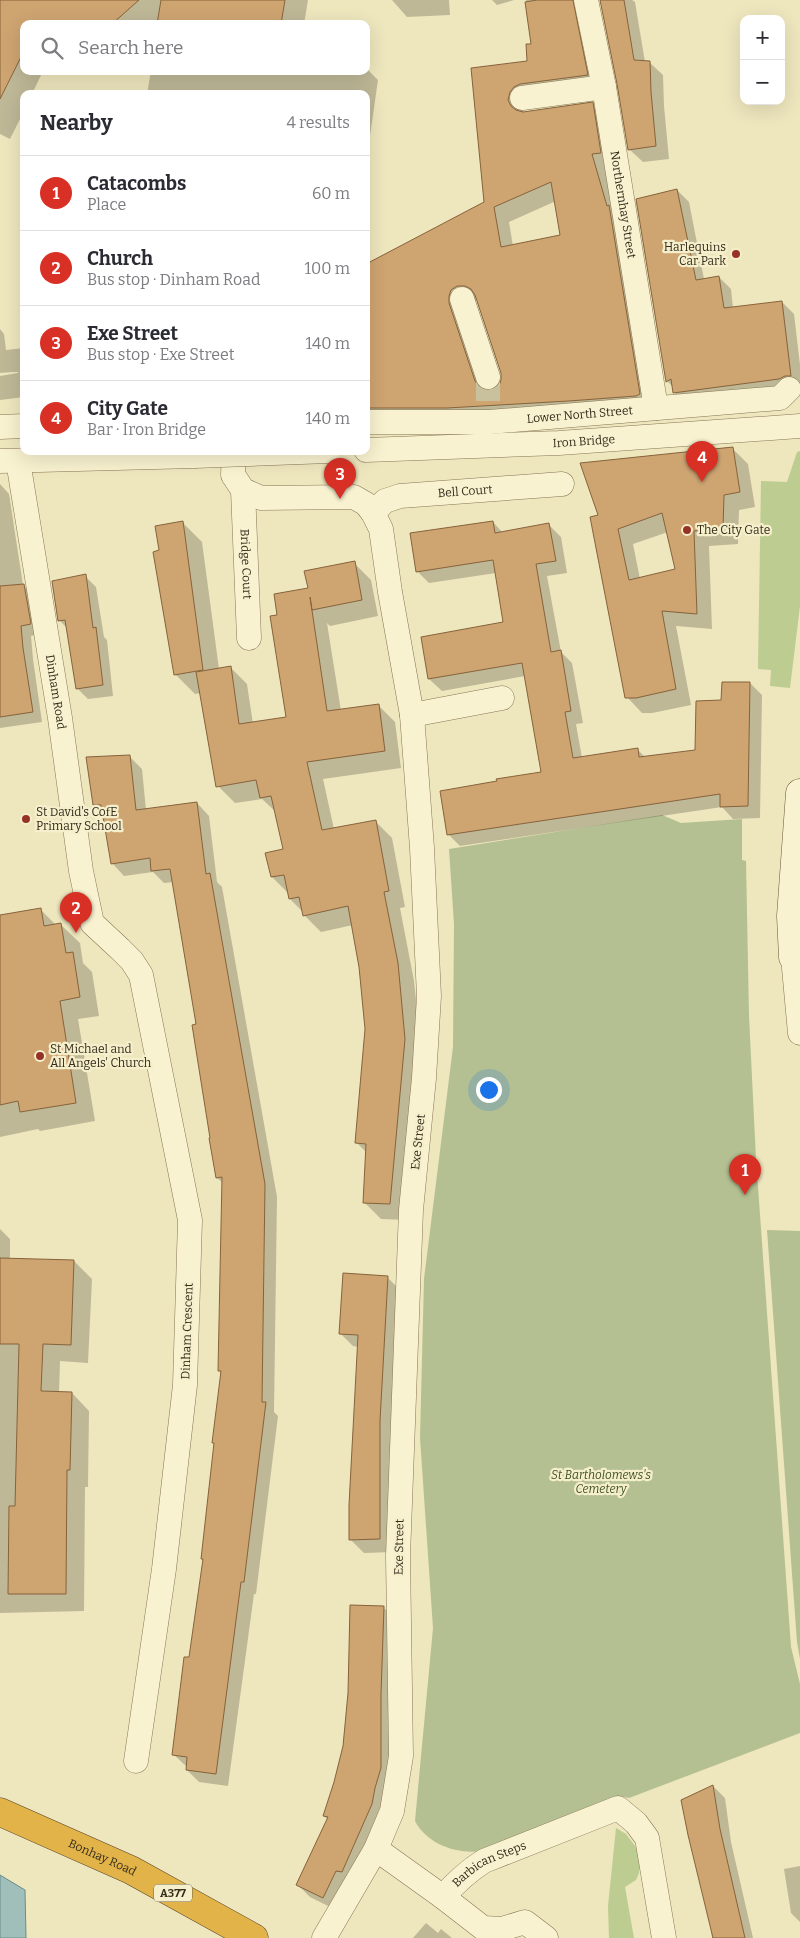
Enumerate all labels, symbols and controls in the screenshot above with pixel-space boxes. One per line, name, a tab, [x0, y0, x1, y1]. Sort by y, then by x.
map controls	[740, 15, 785, 105]
button: +	[740, 15, 785, 60]
search box	[20, 20, 370, 75]
icon: search	[38, 34, 66, 62]
text: Search here	[78, 36, 183, 59]
button: −	[740, 60, 785, 105]
text: Nearby	[40, 110, 113, 136]
text: 4 results	[287, 113, 350, 132]
street label: Northernhay Street	[607, 150, 639, 260]
text: Catacombs	[87, 172, 186, 195]
text: 1	[53, 184, 59, 203]
text: 60 m	[312, 184, 350, 203]
text: Place	[87, 195, 126, 214]
place label: Harlequins Car Park	[664, 240, 726, 268]
text: Church	[87, 247, 153, 270]
marker: Harlequins Car Park	[730, 248, 742, 260]
text: 2	[51, 259, 61, 278]
text: 100 m	[305, 259, 350, 278]
text: Bus stop · Dinham Road	[87, 270, 260, 289]
text: Exe Street	[87, 322, 178, 345]
text: 3	[51, 334, 61, 353]
text: 140 m	[305, 334, 350, 353]
text: Bus stop · Exe Street	[87, 345, 235, 364]
text: City Gate	[87, 397, 168, 420]
street label: Lower North Street	[526, 403, 634, 426]
text: 4	[51, 409, 61, 428]
text: 140 m	[305, 409, 350, 428]
text: Bar · Iron Bridge	[87, 420, 206, 439]
street label: Iron Bridge	[552, 432, 616, 450]
pin: 4	[686, 441, 718, 482]
pin: 3	[324, 458, 356, 499]
street label: Bell Court	[437, 482, 494, 500]
place label: The City Gate	[697, 523, 770, 537]
marker: The City Gate	[681, 524, 693, 536]
street label: Bridge Court	[238, 528, 254, 600]
street label: Dinham Road	[43, 653, 68, 730]
place label: St David's CofE Primary School	[36, 805, 122, 833]
marker: St David's CofE Primary School	[20, 813, 32, 825]
pin: 2	[60, 892, 92, 933]
place label: St Michael and All Angels' Church	[50, 1042, 152, 1070]
marker: St Michael and All Angels' Church	[34, 1050, 46, 1062]
your location	[476, 1077, 502, 1103]
street label: Exe Street	[408, 1113, 428, 1171]
pin: 1	[729, 1154, 761, 1195]
street label: Dinham Crescent	[178, 1282, 196, 1380]
park label: St Bartholomews's Cemetery	[551, 1468, 651, 1496]
street label: Exe Street	[392, 1518, 407, 1575]
street label: Bonhay Road	[66, 1836, 139, 1879]
street label: Barbican Steps	[449, 1838, 528, 1890]
road number: A377	[154, 1885, 192, 1902]

